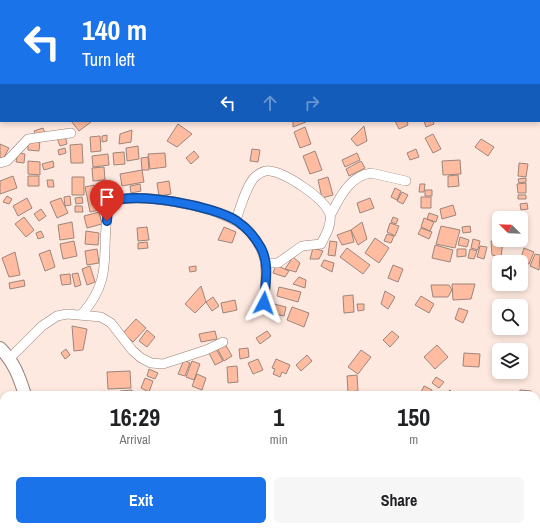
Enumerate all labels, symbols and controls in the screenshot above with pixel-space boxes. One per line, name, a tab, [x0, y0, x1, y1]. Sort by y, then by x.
text: 140 m	[82, 11, 147, 49]
icon: left	[16, 16, 68, 68]
text: Turn left	[82, 47, 135, 72]
icon: left	[217, 92, 239, 114]
icon: ahead	[259, 92, 281, 114]
icon: right	[301, 92, 323, 114]
pin	[90, 180, 124, 221]
icon: arrive	[96, 186, 118, 208]
north arrow	[492, 211, 528, 247]
map controls	[492, 211, 528, 379]
button: sound	[492, 255, 528, 291]
position arrow	[243, 282, 285, 324]
button: search	[492, 299, 528, 335]
button: layers	[492, 343, 528, 379]
text: 16:29	[110, 401, 160, 433]
text: 1	[273, 401, 284, 433]
text: 150	[397, 401, 430, 433]
text: Arrival	[120, 431, 150, 448]
text: min	[270, 431, 288, 448]
text: m	[409, 431, 418, 448]
button: Exit	[16, 477, 266, 523]
button: Share	[274, 477, 524, 523]

